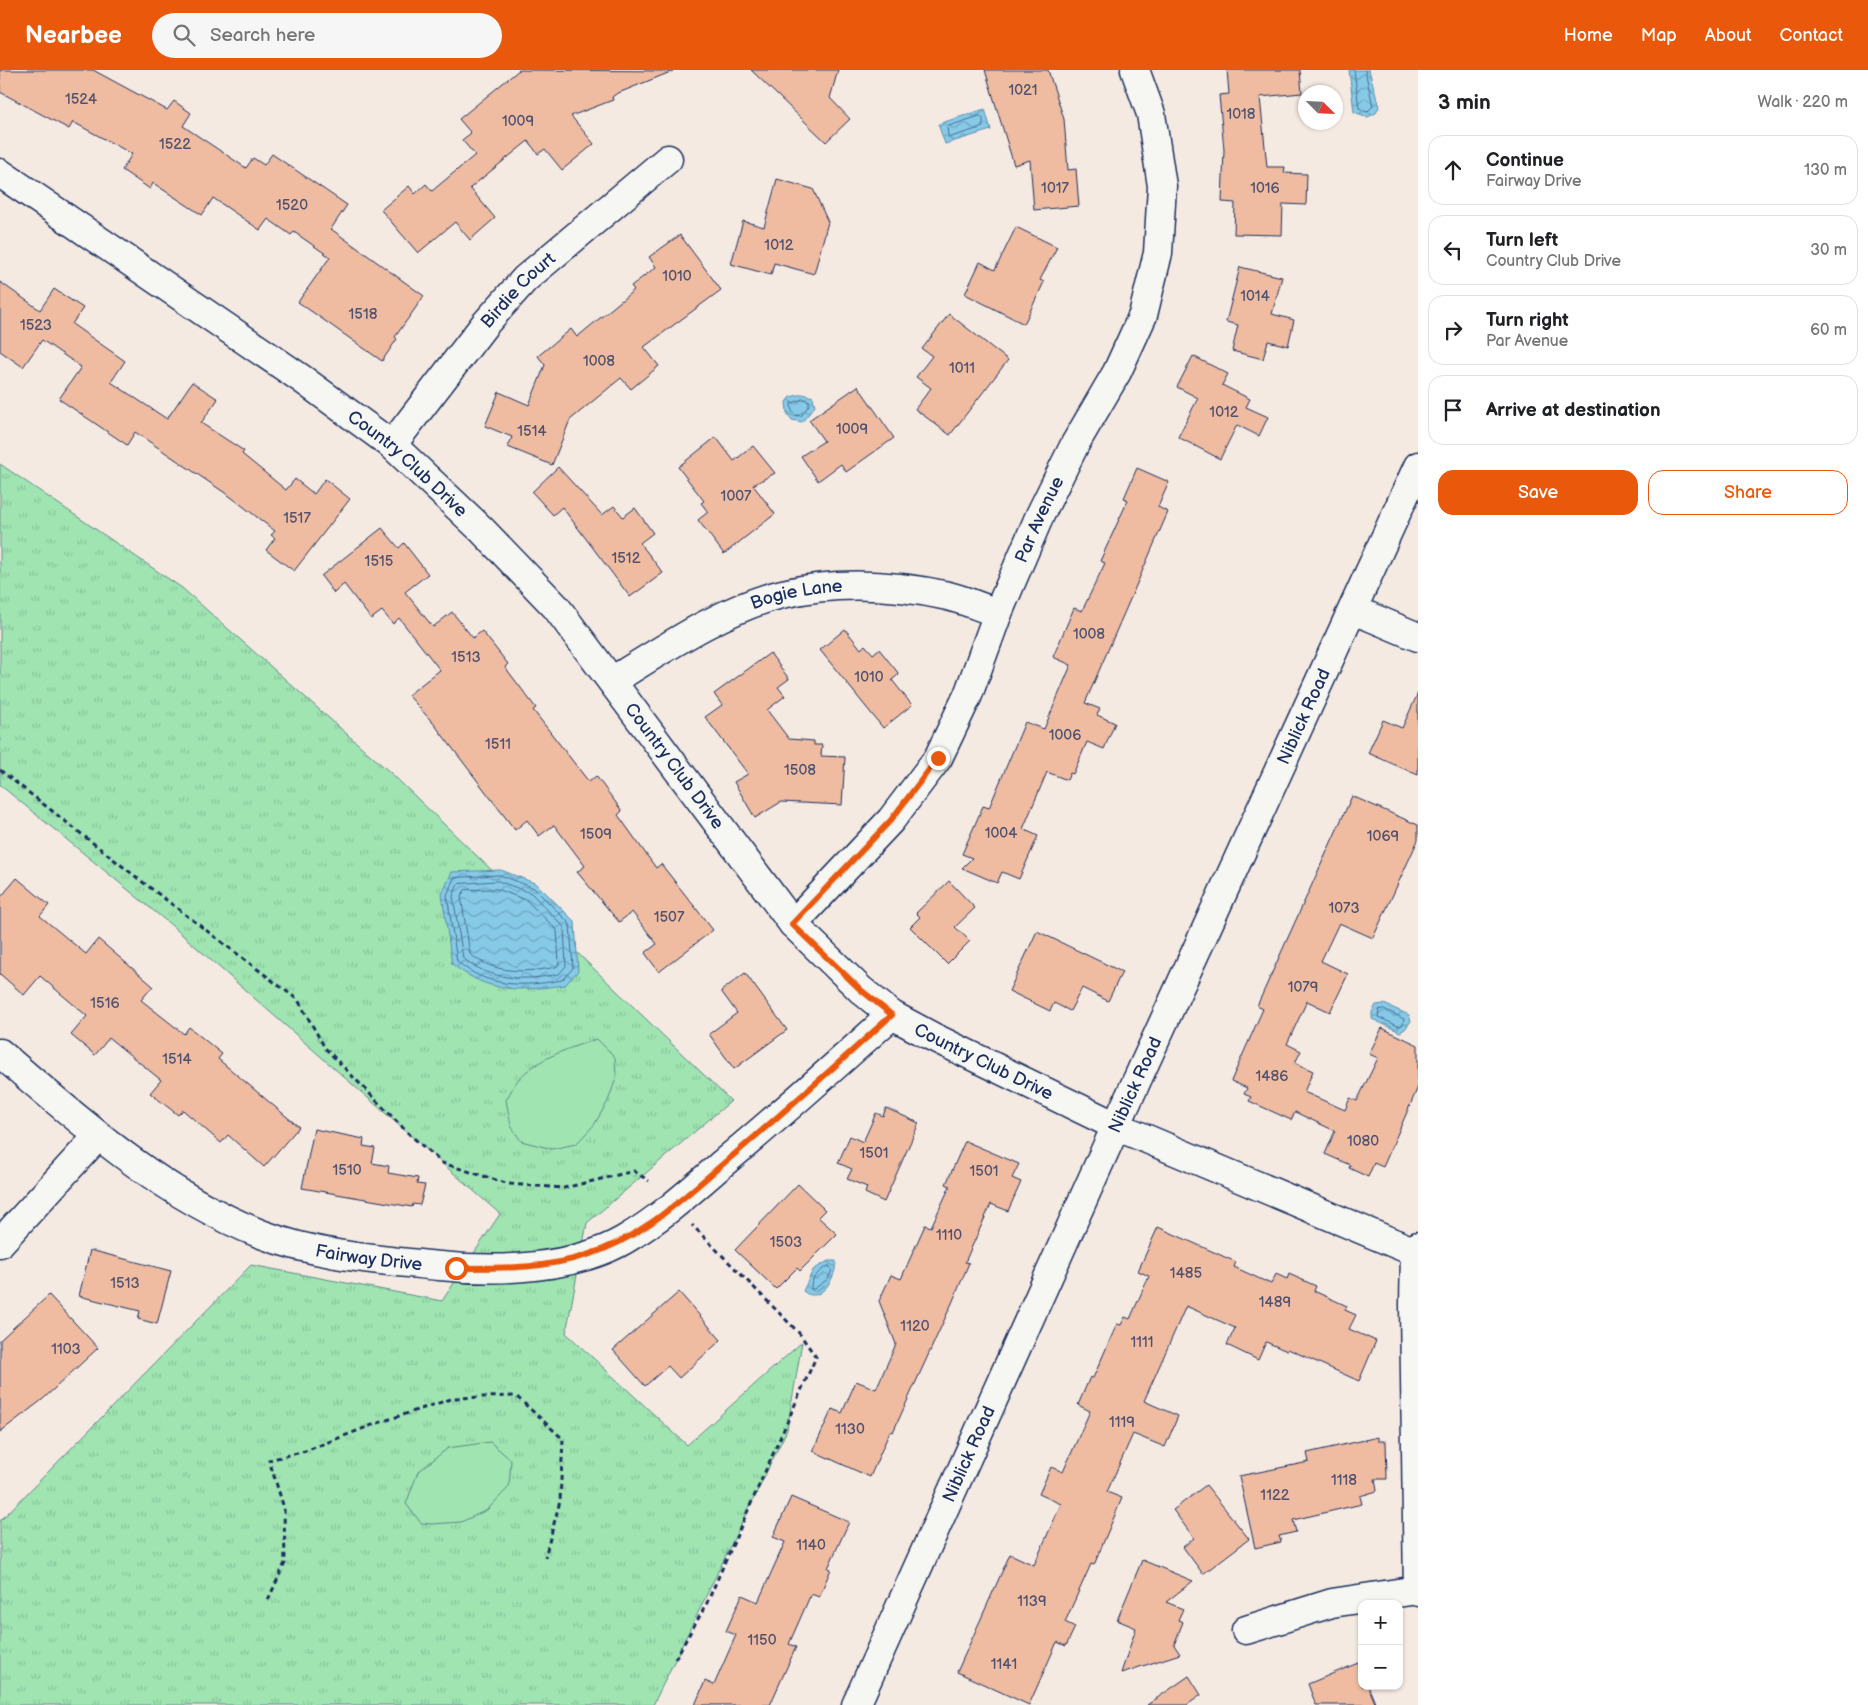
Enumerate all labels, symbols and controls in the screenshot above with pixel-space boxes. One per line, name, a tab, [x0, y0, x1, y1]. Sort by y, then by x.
search box	[152, 13, 502, 58]
text: Nearbee	[25, 21, 122, 50]
icon: search	[170, 21, 198, 49]
text: Search here	[210, 24, 315, 47]
text: Home	[1564, 25, 1613, 46]
text: Map	[1641, 25, 1677, 46]
text: About	[1705, 25, 1752, 46]
text: Contact	[1780, 25, 1843, 46]
house number: 1021	[1008, 81, 1038, 100]
north arrow	[1298, 85, 1343, 130]
house number: 1524	[65, 90, 97, 109]
text: 3 min	[1438, 90, 1491, 115]
text: Walk · 220 m	[1758, 93, 1848, 112]
house number: 1018	[1226, 105, 1256, 124]
house number: 1009	[502, 112, 534, 131]
house number: 1522	[159, 135, 191, 154]
text: Continue	[1486, 149, 1564, 172]
icon: ahead	[1439, 156, 1467, 184]
text: 130 m	[1804, 161, 1847, 180]
text: Fairway Drive	[1486, 172, 1581, 191]
house number: 1017	[1041, 179, 1070, 198]
house number: 1016	[1250, 179, 1280, 198]
house number: 1520	[276, 196, 308, 215]
text: Turn left	[1486, 229, 1558, 252]
house number: 1012	[764, 236, 794, 255]
icon: left	[1439, 236, 1467, 264]
text: 30 m	[1810, 241, 1847, 260]
street label: Birdie Court	[476, 248, 560, 332]
text: Country Club Drive	[1486, 252, 1621, 271]
house number: 1010	[662, 267, 692, 286]
house number: 1014	[1240, 287, 1270, 306]
house number: 1518	[349, 305, 378, 324]
text: Turn right	[1486, 309, 1569, 332]
house number: 1523	[20, 316, 52, 335]
icon: right	[1439, 316, 1467, 344]
text: 60 m	[1810, 321, 1847, 340]
text: Par Avenue	[1486, 332, 1568, 351]
house number: 1008	[583, 352, 615, 371]
house number: 1011	[949, 359, 975, 378]
icon: arrive	[1439, 396, 1467, 424]
text: Arrive at destination	[1486, 399, 1661, 422]
house number: 1012	[1209, 403, 1239, 422]
street label: Country Club Drive	[343, 406, 472, 522]
house number: 1009	[836, 420, 868, 439]
house number: 1514	[517, 422, 547, 441]
button: Save	[1438, 470, 1638, 515]
button: Share	[1648, 470, 1848, 515]
street label: Par Avenue	[1011, 473, 1069, 566]
house number: 1007	[721, 487, 752, 506]
house number: 1517	[283, 509, 311, 528]
house number: 1512	[611, 549, 641, 568]
house number: 1515	[365, 552, 393, 571]
street label: Bogie Lane	[748, 576, 843, 614]
house number: 1008	[1073, 625, 1105, 644]
house number: 1513	[451, 648, 481, 667]
street label: Niblick Road	[1273, 666, 1335, 768]
house number: 1010	[854, 668, 884, 687]
street label: Country Club Drive	[620, 699, 728, 834]
house number: 1006	[1049, 726, 1081, 745]
house number: 1511	[485, 735, 511, 754]
route end	[927, 747, 950, 770]
house number: 1508	[784, 761, 816, 780]
house number: 1004	[985, 824, 1017, 843]
house number: 1509	[580, 825, 612, 844]
house number: 1069	[1367, 827, 1399, 846]
house number: 1073	[1328, 899, 1360, 918]
house number: 1507	[654, 908, 685, 927]
house number: 1079	[1288, 978, 1318, 997]
house number: 1516	[90, 994, 120, 1013]
street label: Country Club Drive	[910, 1019, 1057, 1105]
street label: Niblick Road	[1104, 1034, 1166, 1136]
house number: 1514	[162, 1050, 192, 1069]
house number: 1486	[1256, 1067, 1288, 1086]
house number: 1080	[1347, 1132, 1379, 1151]
house number: 1501	[859, 1144, 889, 1163]
house number: 1510	[332, 1161, 362, 1180]
house number: 1501	[969, 1162, 999, 1181]
house number: 1110	[936, 1226, 962, 1245]
house number: 1503	[770, 1233, 802, 1252]
street label: Fairway Drive	[314, 1240, 424, 1275]
route start	[445, 1257, 468, 1280]
house number: 1485	[1170, 1264, 1202, 1283]
house number: 1513	[110, 1274, 140, 1293]
house number: 1489	[1259, 1293, 1291, 1312]
house number: 1120	[900, 1317, 930, 1336]
house number: 1111	[1130, 1333, 1154, 1352]
house number: 1103	[51, 1340, 81, 1359]
street label: Niblick Road	[938, 1403, 1000, 1506]
house number: 1119	[1109, 1413, 1135, 1432]
house number: 1130	[835, 1420, 865, 1439]
house number: 1118	[1331, 1471, 1357, 1490]
house number: 1122	[1260, 1486, 1290, 1505]
house number: 1140	[796, 1536, 826, 1555]
house number: 1139	[1017, 1592, 1047, 1611]
map controls	[1358, 1600, 1403, 1690]
button: +	[1358, 1600, 1403, 1645]
house number: 1150	[747, 1631, 777, 1650]
button: −	[1358, 1645, 1403, 1690]
house number: 1141	[991, 1655, 1017, 1674]

